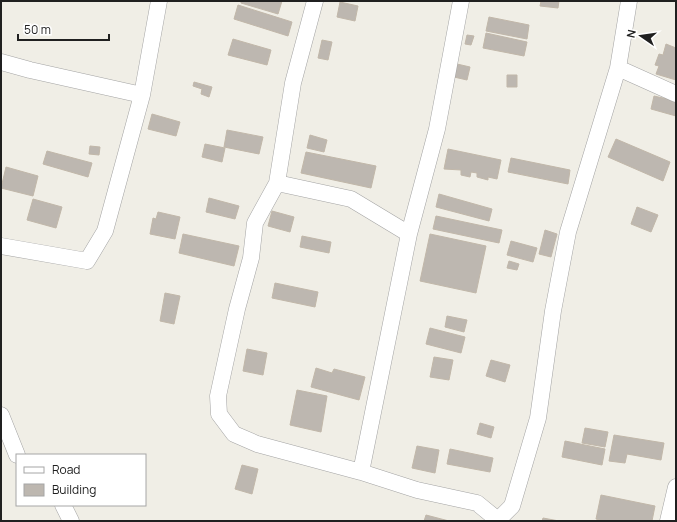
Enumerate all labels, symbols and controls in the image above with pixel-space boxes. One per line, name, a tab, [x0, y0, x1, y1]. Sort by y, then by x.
scale bar	[18, 16, 109, 42]
north arrow	[621, 16, 661, 56]
text: 50 m	[24, 21, 51, 38]
text: N	[623, 28, 639, 39]
legend	[16, 454, 146, 506]
text: Road	[52, 461, 80, 478]
text: Building	[52, 481, 96, 498]

